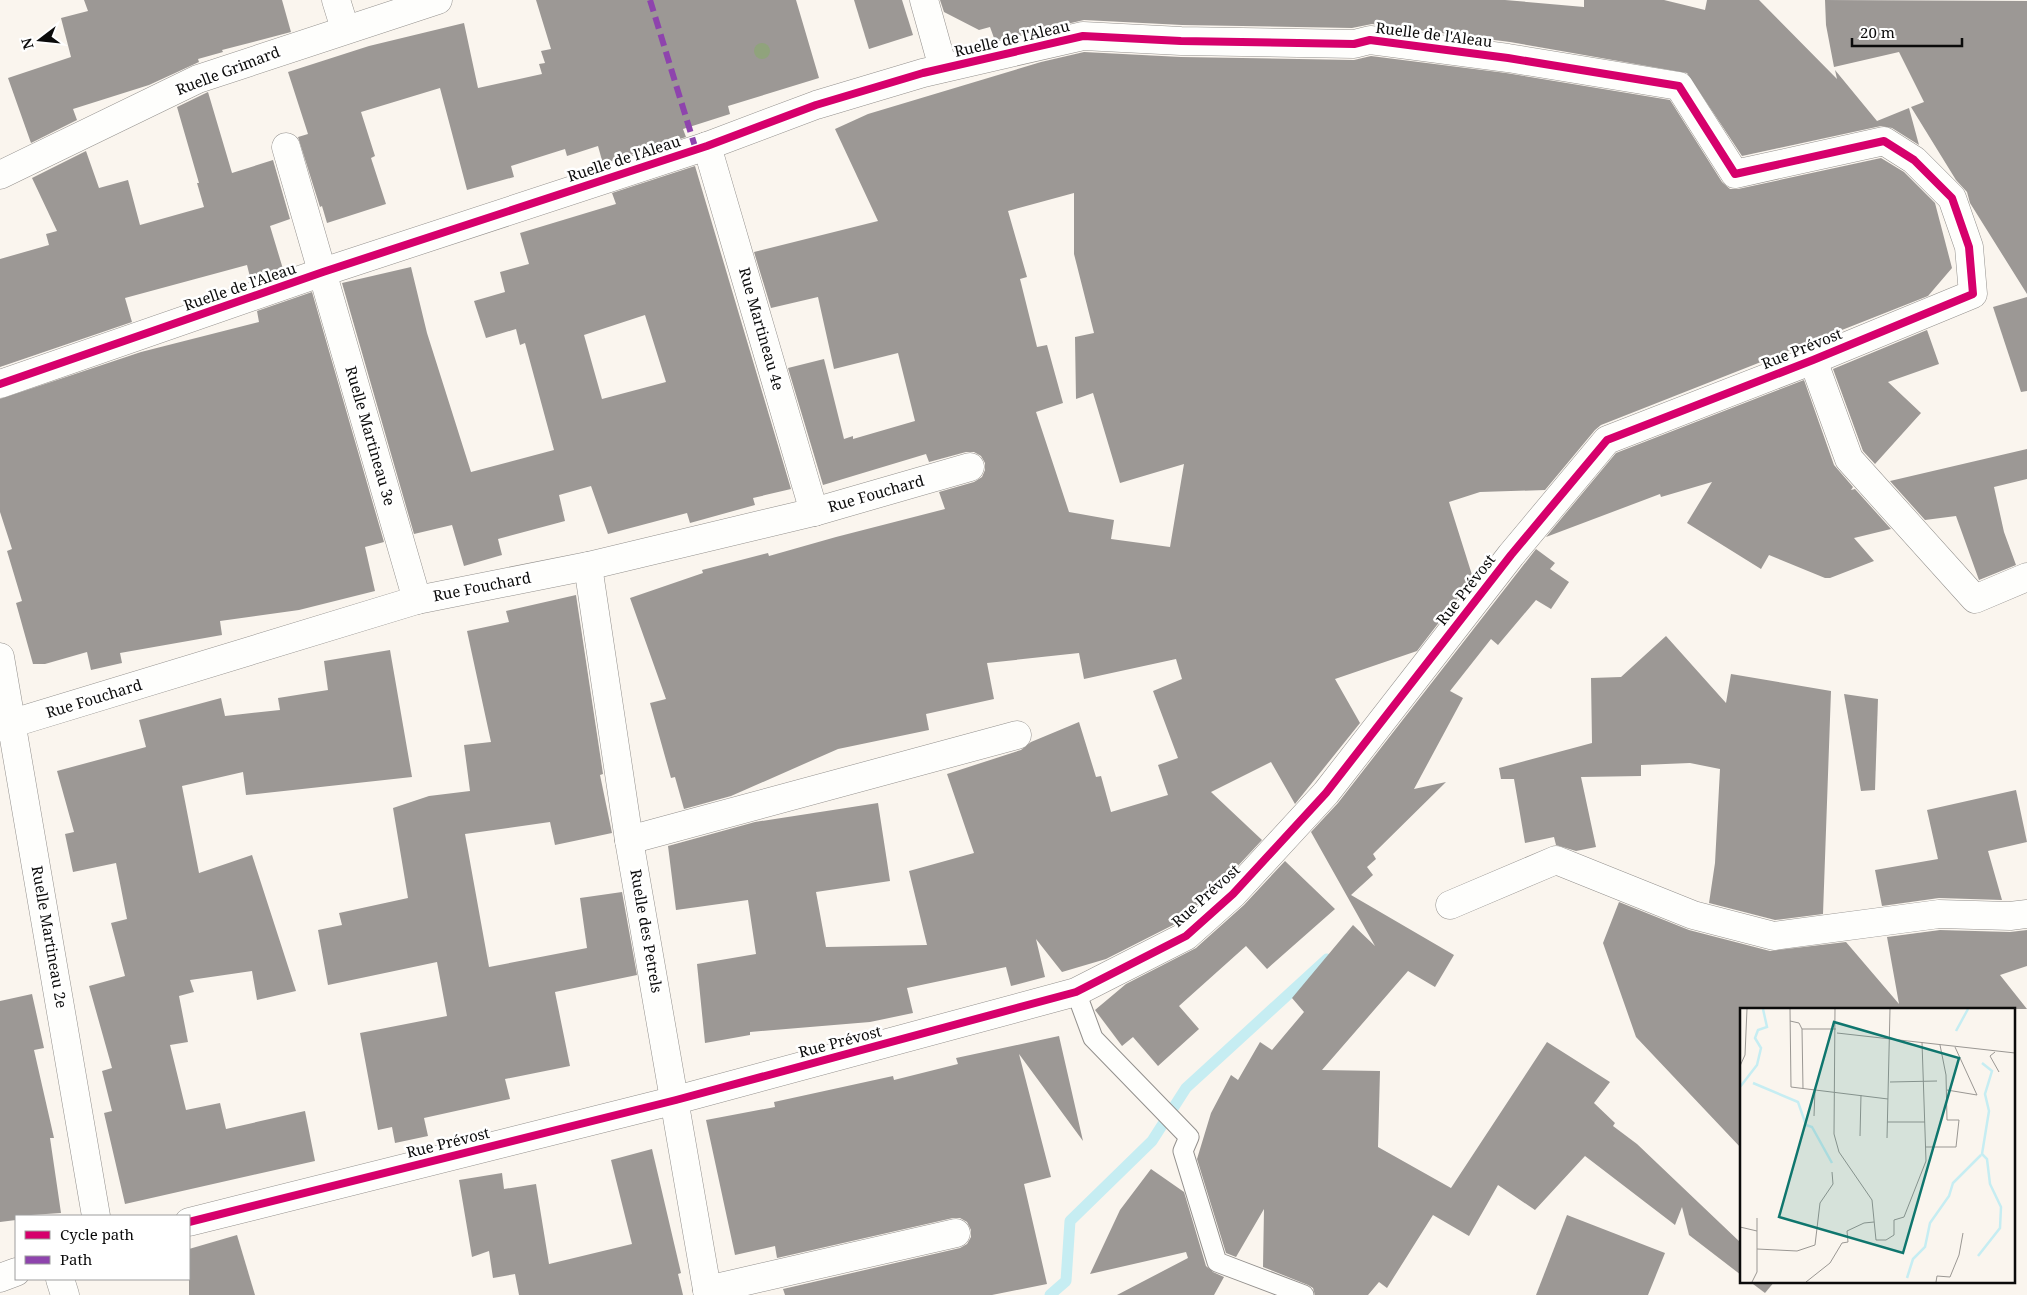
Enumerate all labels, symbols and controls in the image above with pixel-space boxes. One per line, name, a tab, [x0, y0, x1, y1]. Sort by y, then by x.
north arrow	[15, 15, 65, 65]
street label: Ruelle de l'Aleau	[952, 15, 1072, 61]
scale bar	[1852, 15, 1962, 47]
street label: Ruelle de l'Aleau	[1374, 17, 1494, 51]
text: 20 m	[1860, 22, 1895, 42]
text: N	[16, 36, 38, 52]
street label: Ruelle Grimard	[173, 41, 283, 99]
street label: Ruelle de l'Aleau	[565, 130, 683, 186]
street label: Ruelle de l'Aleau	[181, 257, 299, 315]
street label: Rue Martineau 4e	[735, 265, 789, 392]
street label: Rue Prévost	[1759, 323, 1845, 373]
street label: Ruelle Martineau 3e	[341, 364, 400, 508]
street label: Rue Fouchard	[825, 470, 926, 516]
street label: Rue Prévost	[1431, 550, 1499, 629]
street label: Rue Fouchard	[431, 567, 532, 605]
street label: Rue Fouchard	[43, 674, 144, 722]
street label: Rue Prévost	[1167, 859, 1244, 931]
street label: Ruelle Martineau 2e	[28, 864, 72, 1010]
street label: Ruelle des Petrels	[626, 867, 668, 995]
inset map	[1740, 1008, 2014, 1282]
street label: Rue Prévost	[796, 1020, 883, 1062]
street label: Rue Prévost	[404, 1122, 491, 1162]
legend	[15, 1215, 190, 1280]
text: Cycle path	[60, 1224, 135, 1244]
text: Path	[60, 1249, 93, 1269]

